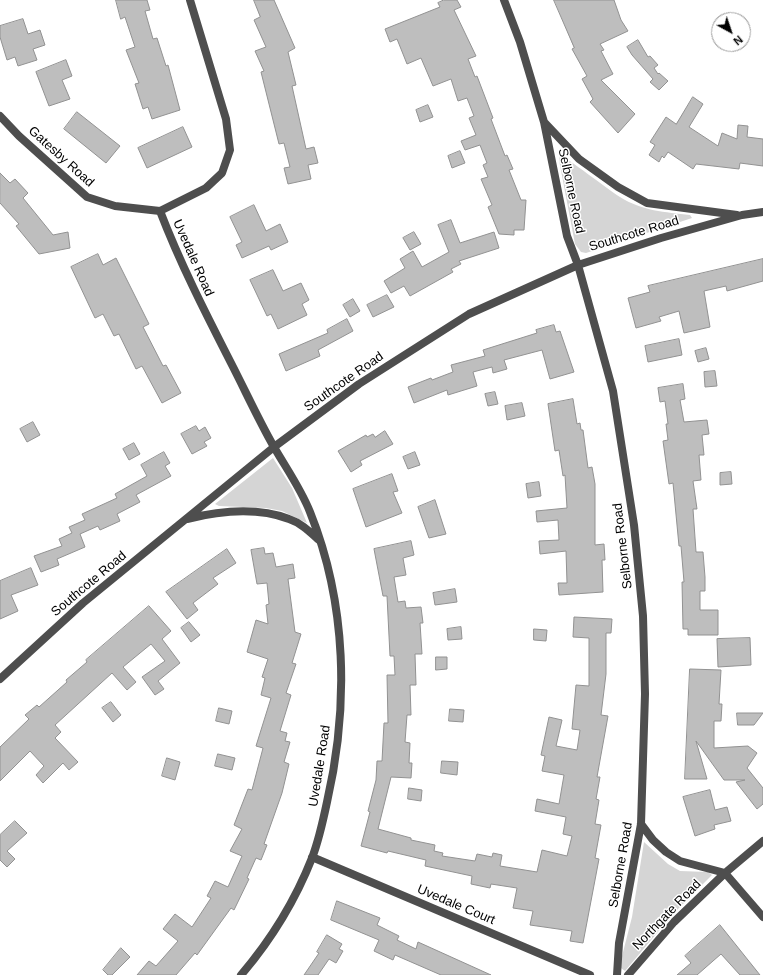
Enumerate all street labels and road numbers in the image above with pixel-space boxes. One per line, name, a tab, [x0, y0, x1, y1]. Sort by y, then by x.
street label: Gatesby Road	[25, 123, 97, 191]
street label: Selborne Road	[554, 147, 588, 235]
street label: Southcote Road	[587, 213, 681, 255]
street label: Uvedale Road	[169, 217, 217, 299]
street label: Southcote Road	[301, 349, 387, 415]
street label: Selborne Road	[610, 502, 636, 590]
street label: Southcote Road	[48, 548, 130, 620]
street label: Uvedale Road	[306, 724, 334, 808]
street label: Selborne Road	[606, 821, 636, 909]
street label: Northgate Road	[630, 877, 704, 953]
street label: Uvedale Court	[415, 882, 497, 928]

